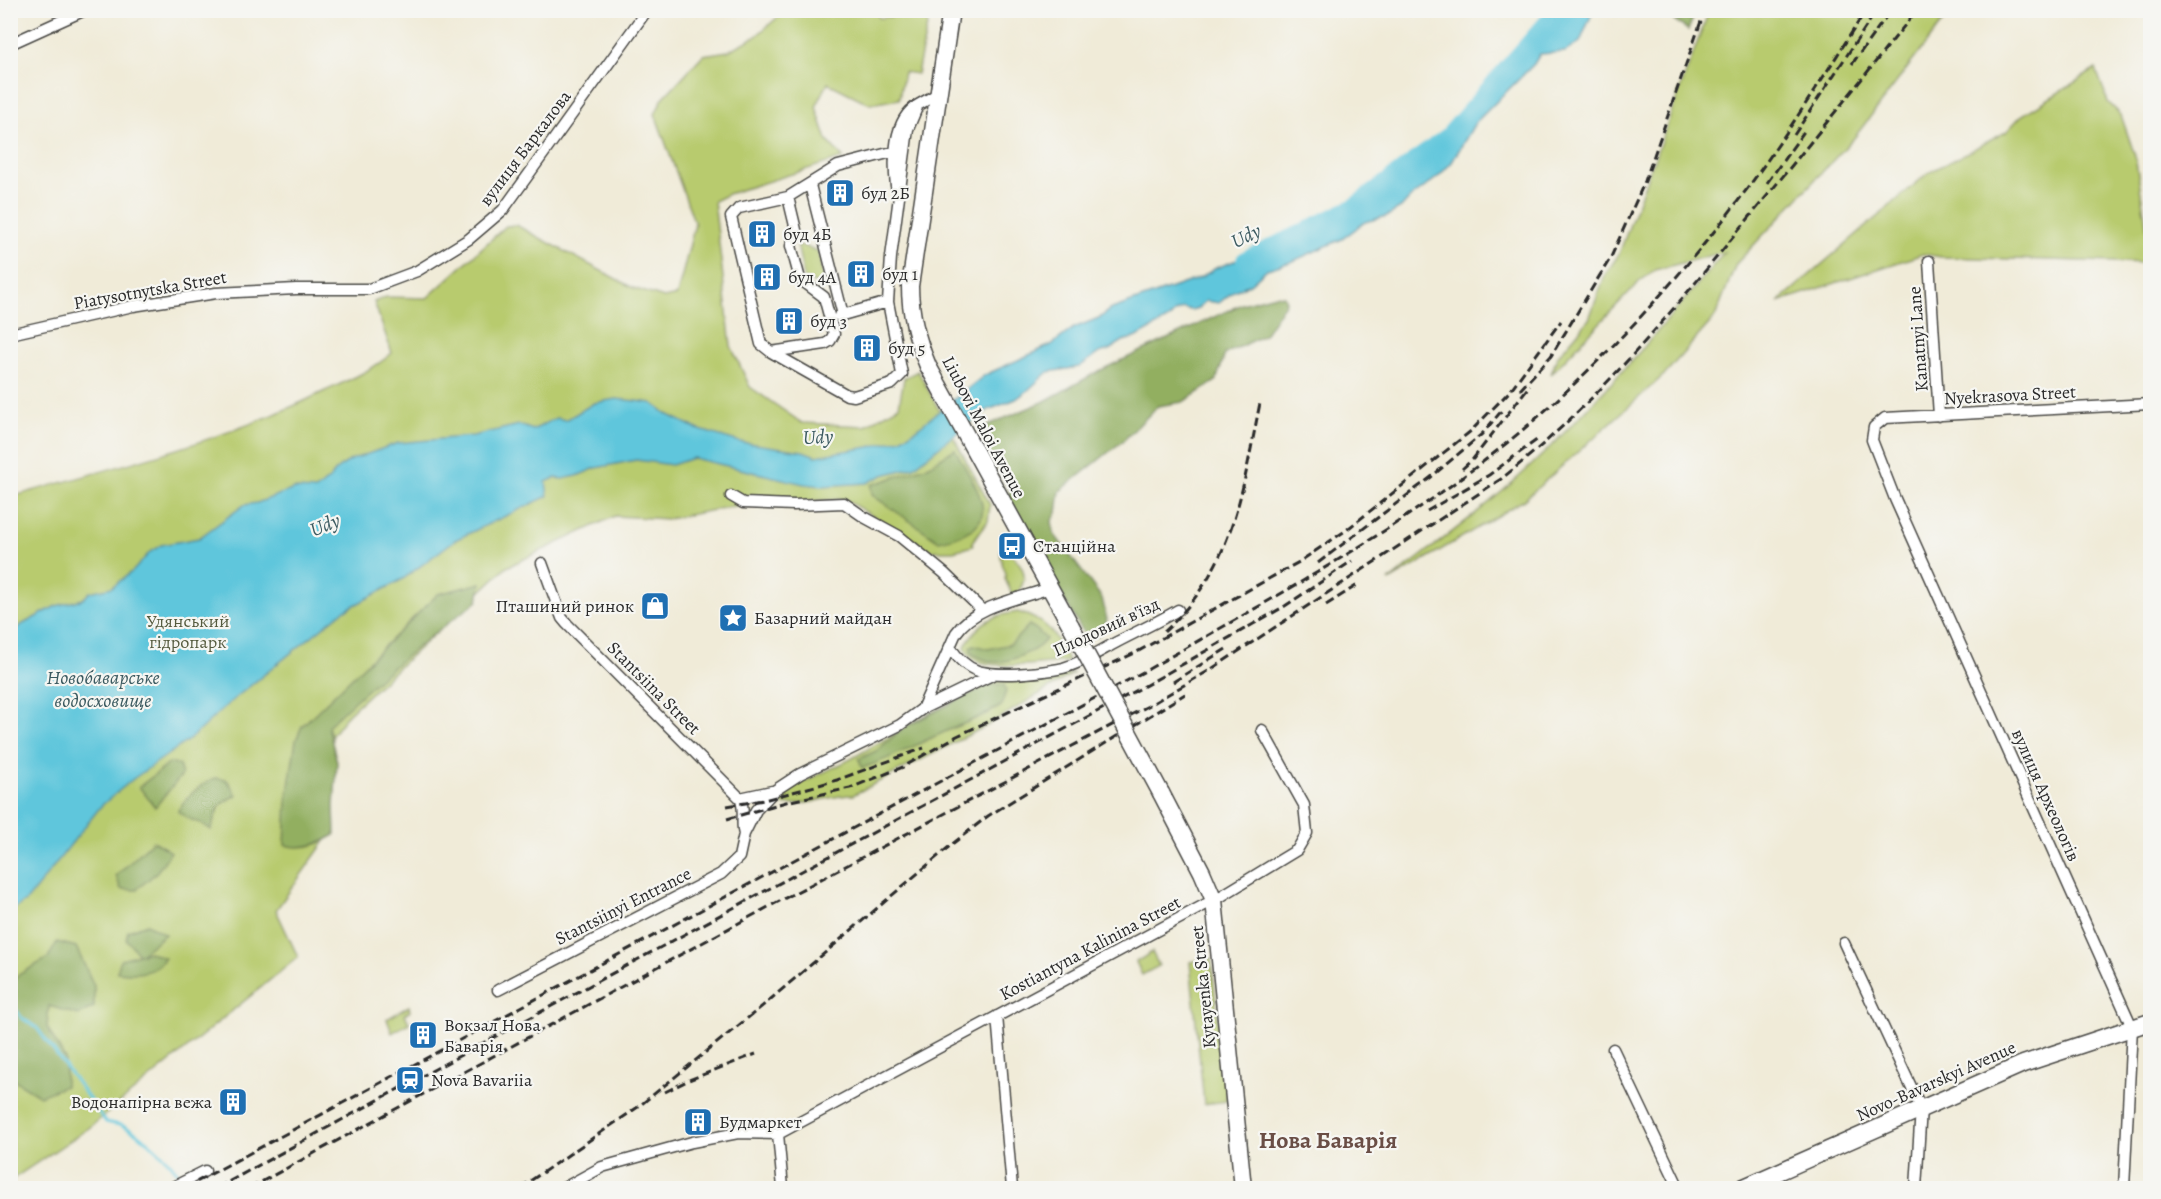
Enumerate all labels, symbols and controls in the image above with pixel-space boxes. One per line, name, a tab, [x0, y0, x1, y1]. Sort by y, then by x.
street label: вулиця Баркалова	[474, 85, 577, 211]
building icon: буд 2Б	[824, 177, 856, 209]
place label: буд 2Б	[861, 181, 910, 205]
water label: Udy	[1226, 217, 1266, 255]
building icon: буд 4Б	[746, 218, 778, 250]
place label: буд 4Б	[783, 222, 832, 246]
building icon: буд 1	[845, 258, 877, 290]
building icon: буд 4А	[751, 261, 783, 293]
place label: буд 1	[882, 262, 918, 286]
street label: Piatysotnytska Street	[72, 265, 228, 315]
place label: буд 4А	[788, 265, 837, 289]
street label: Kanatnyi Lane	[1902, 286, 1934, 392]
building icon: буд 3	[773, 305, 805, 337]
place label: буд 3	[810, 309, 847, 333]
building icon: буд 5	[851, 332, 883, 364]
place label: буд 5	[888, 336, 925, 360]
street label: Liubovi Maloi Avenue	[936, 352, 1032, 502]
street label: Nyekrasova Street	[1943, 380, 2077, 410]
water label: Udy	[802, 423, 834, 451]
water label: Udy	[306, 507, 344, 543]
bus stop icon: Станційна	[996, 530, 1028, 562]
place label: Станційна	[1033, 534, 1116, 558]
shop icon: Пташиний ринок	[639, 590, 671, 622]
street label: Плодовий в'їзд	[1049, 592, 1163, 662]
place label: Пташиний ринок	[496, 594, 634, 618]
place icon: Базарний майдан	[717, 602, 749, 634]
place label: Базарний майдан	[754, 606, 892, 630]
park label: Удянський гідропарк	[146, 609, 230, 654]
street label: Stantsiina Street	[602, 636, 706, 740]
water label: Новобаварське водосховище	[46, 664, 160, 714]
street label: вулиця Археологів	[2006, 725, 2086, 865]
street label: Stantsiinyi Entrance	[551, 861, 695, 951]
street label: Kostiantyna Kalinina Street	[995, 890, 1185, 1006]
street label: Kytayenka Street	[1185, 924, 1221, 1050]
place label: Вокзал Нова Баварія	[444, 1013, 541, 1058]
building icon: Вокзал Нова Баварія	[407, 1019, 439, 1051]
street label: Novo-Bavarskyi Avenue	[1852, 1035, 2020, 1127]
station icon: Nova Bavarіia	[394, 1064, 426, 1096]
place label: Nova Bavarіia	[431, 1068, 533, 1092]
building icon: Водонапірна вежа	[217, 1086, 249, 1118]
place label: Водонапірна вежа	[71, 1090, 213, 1114]
building icon: Будмаркет	[682, 1106, 714, 1138]
place label: Будмаркет	[719, 1110, 802, 1134]
district label: Нова Баварія	[1259, 1124, 1397, 1156]

